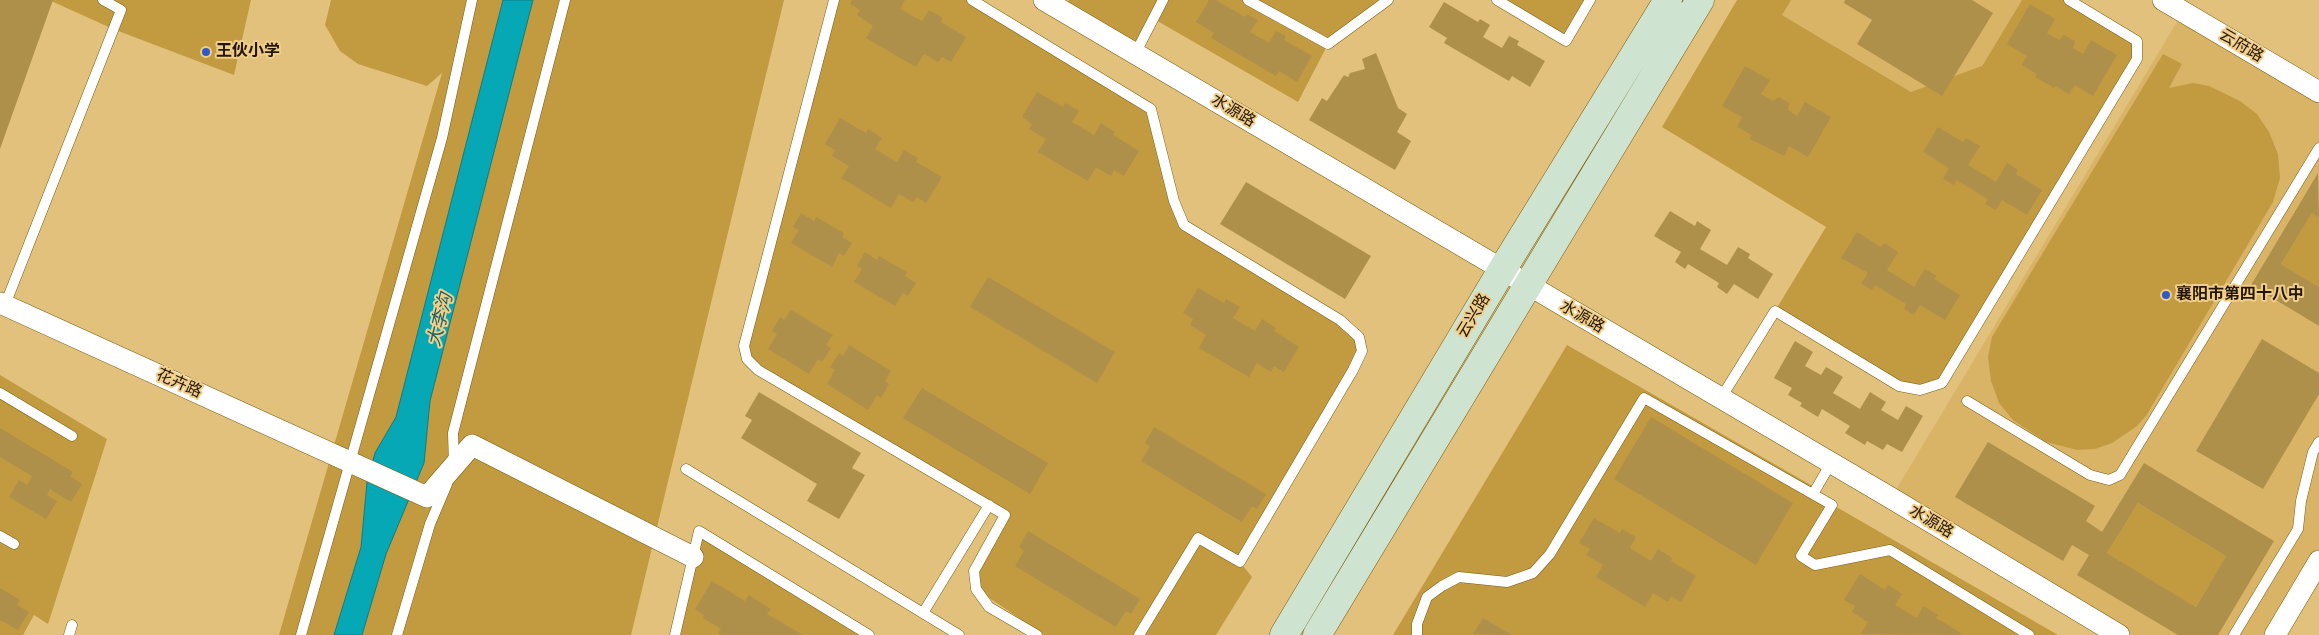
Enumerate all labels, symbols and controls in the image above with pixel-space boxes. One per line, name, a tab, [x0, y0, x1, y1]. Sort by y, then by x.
street label: 云府路	[2215, 25, 2267, 67]
place label: 王伙小学	[216, 42, 280, 62]
marker: 王伙小学	[200, 46, 212, 58]
street label: 水源路	[1207, 90, 1259, 132]
place label: 襄阳市第四十八中	[2176, 285, 2304, 305]
marker: 襄阳市第四十八中	[2160, 289, 2172, 301]
street label: 云兴路	[1453, 290, 1495, 342]
water label: 大李沟	[424, 291, 458, 349]
street label: 水源路	[1556, 297, 1608, 337]
street label: 花卉路	[153, 365, 205, 403]
street label: 水源路	[1905, 501, 1957, 543]

